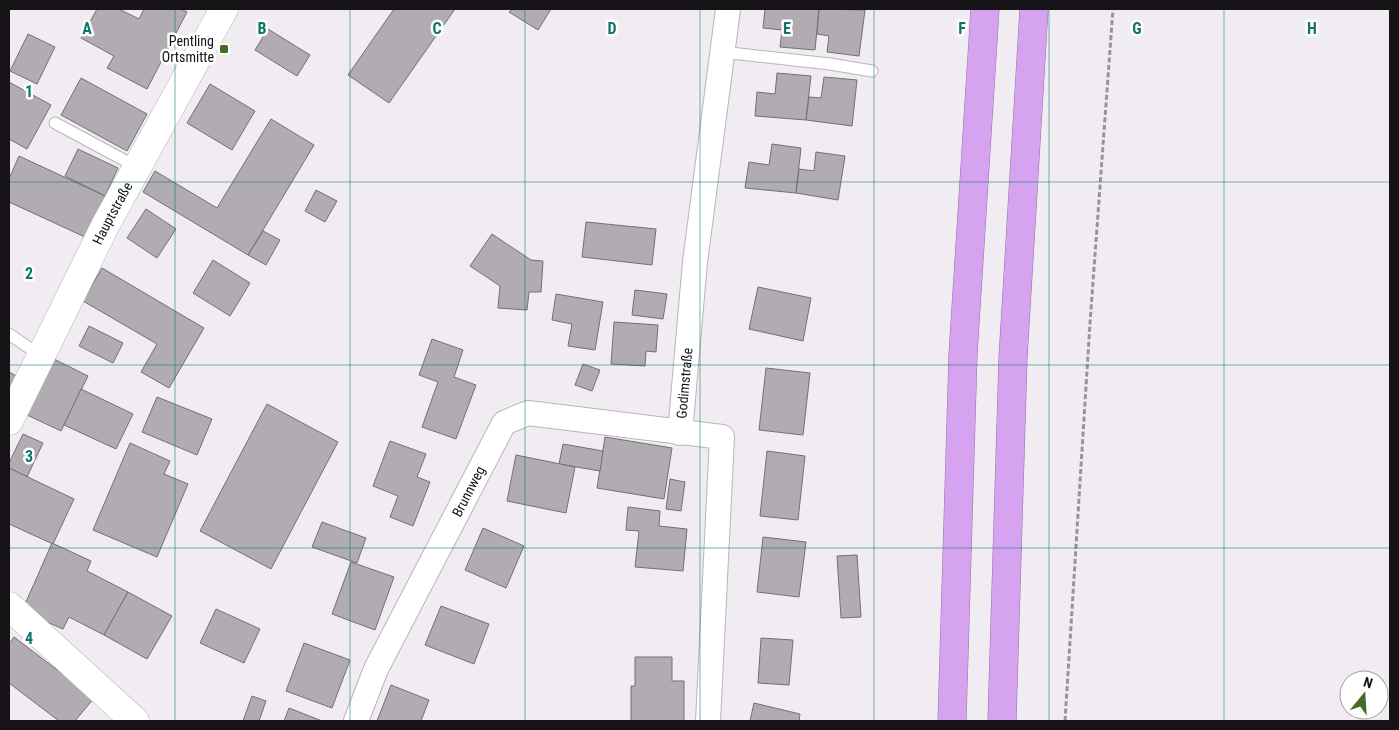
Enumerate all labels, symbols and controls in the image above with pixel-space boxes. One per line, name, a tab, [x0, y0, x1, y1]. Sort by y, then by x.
text: A	[82, 19, 92, 38]
text: B	[258, 19, 267, 38]
text: C	[432, 19, 442, 38]
text: D	[607, 19, 617, 38]
text: E	[783, 19, 791, 38]
text: F	[958, 19, 966, 38]
text: G	[1132, 19, 1142, 38]
text: H	[1307, 19, 1317, 38]
place label: Pentling Ortsmitte	[162, 33, 214, 65]
marker: Pentling Ortsmitte	[218, 43, 230, 55]
text: 1	[25, 82, 33, 101]
street label: Hauptstraße	[89, 179, 136, 247]
text: 2	[25, 264, 33, 283]
street label: Godimstraße	[673, 347, 695, 419]
text: 3	[25, 447, 33, 466]
street label: Brunnweg	[449, 463, 488, 519]
text: 4	[25, 629, 33, 648]
north arrow	[1339, 670, 1389, 720]
text: N	[1361, 674, 1375, 692]

